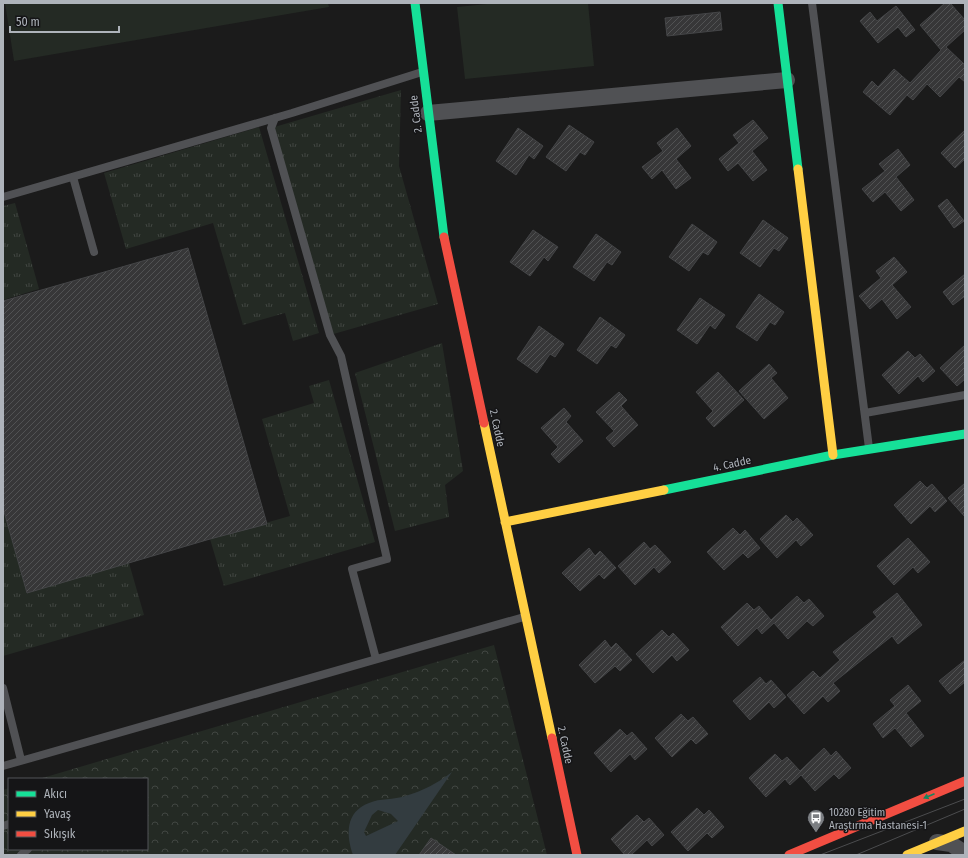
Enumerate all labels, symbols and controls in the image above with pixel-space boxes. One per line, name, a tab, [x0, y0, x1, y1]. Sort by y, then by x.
scale bar	[10, 8, 119, 34]
text: 50 m	[16, 15, 40, 29]
street label: 2. Cadde	[407, 94, 425, 134]
street label: 2. Cadde	[487, 408, 507, 448]
street label: 4. Cadde	[712, 454, 752, 474]
street label: 2. Cadde	[555, 725, 575, 765]
legend	[8, 778, 148, 850]
text: Akıcı	[44, 787, 67, 801]
one-way arrow	[923, 793, 935, 800]
place label: 10280 Eğitim Araştırma Hastanesi-1	[829, 806, 927, 832]
text: Yavaş	[44, 807, 71, 821]
bus stop icon: 10280 Eğitim Araştırma Hastanesi-1	[806, 808, 826, 833]
text: Sıkışık	[44, 827, 76, 841]

